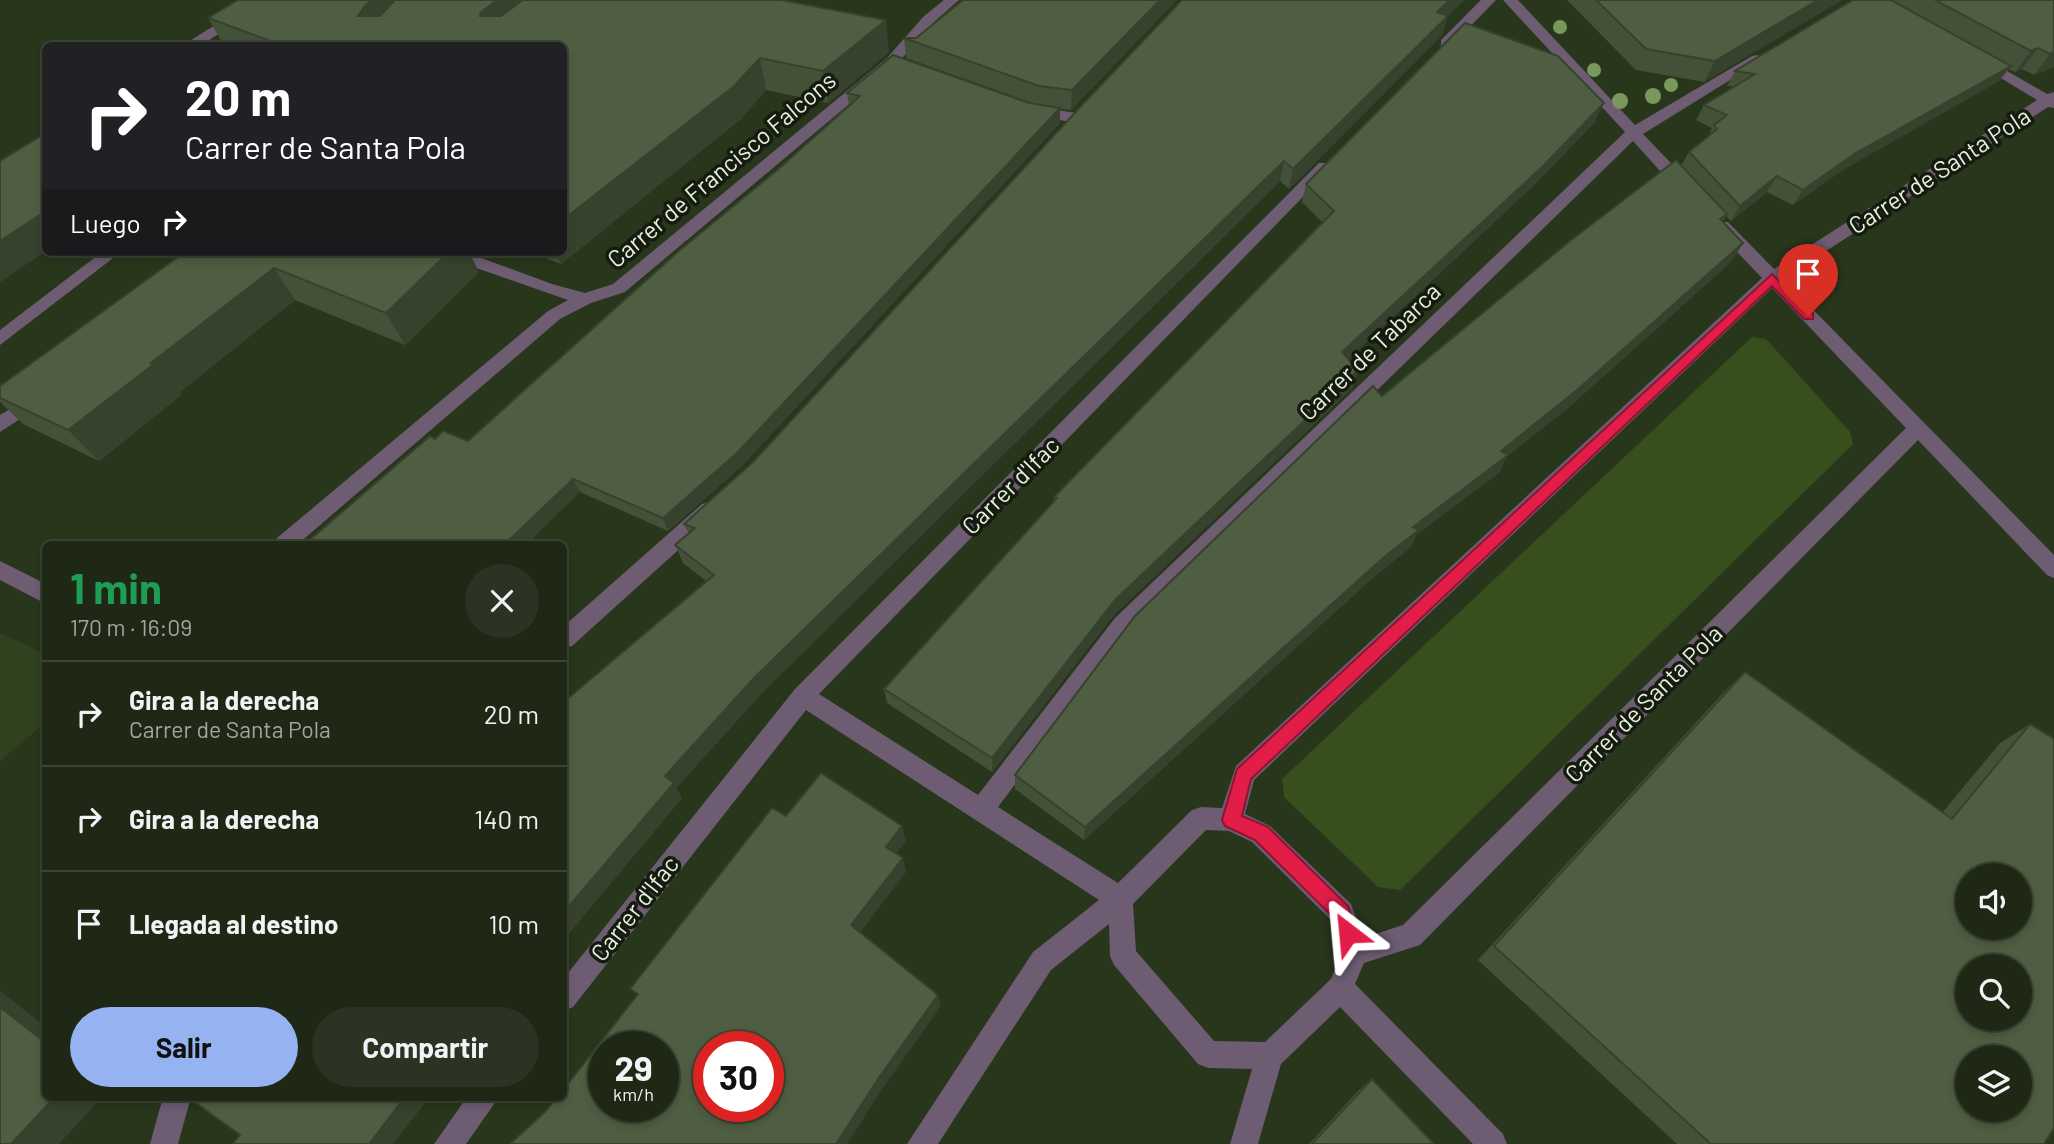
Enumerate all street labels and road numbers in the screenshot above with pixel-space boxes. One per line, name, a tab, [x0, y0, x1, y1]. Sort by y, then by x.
street label: Carrer de Francisco Falcons	[601, 65, 841, 273]
street label: Carrer de Santa Pola	[1843, 100, 2035, 240]
street label: Carrer de Tabarca	[1292, 276, 1446, 426]
street label: Carrer d'Ifac	[955, 430, 1065, 540]
street label: Carrer de Santa Pola	[1558, 618, 1728, 788]
street label: Carrer d'Ifac	[584, 850, 684, 966]

